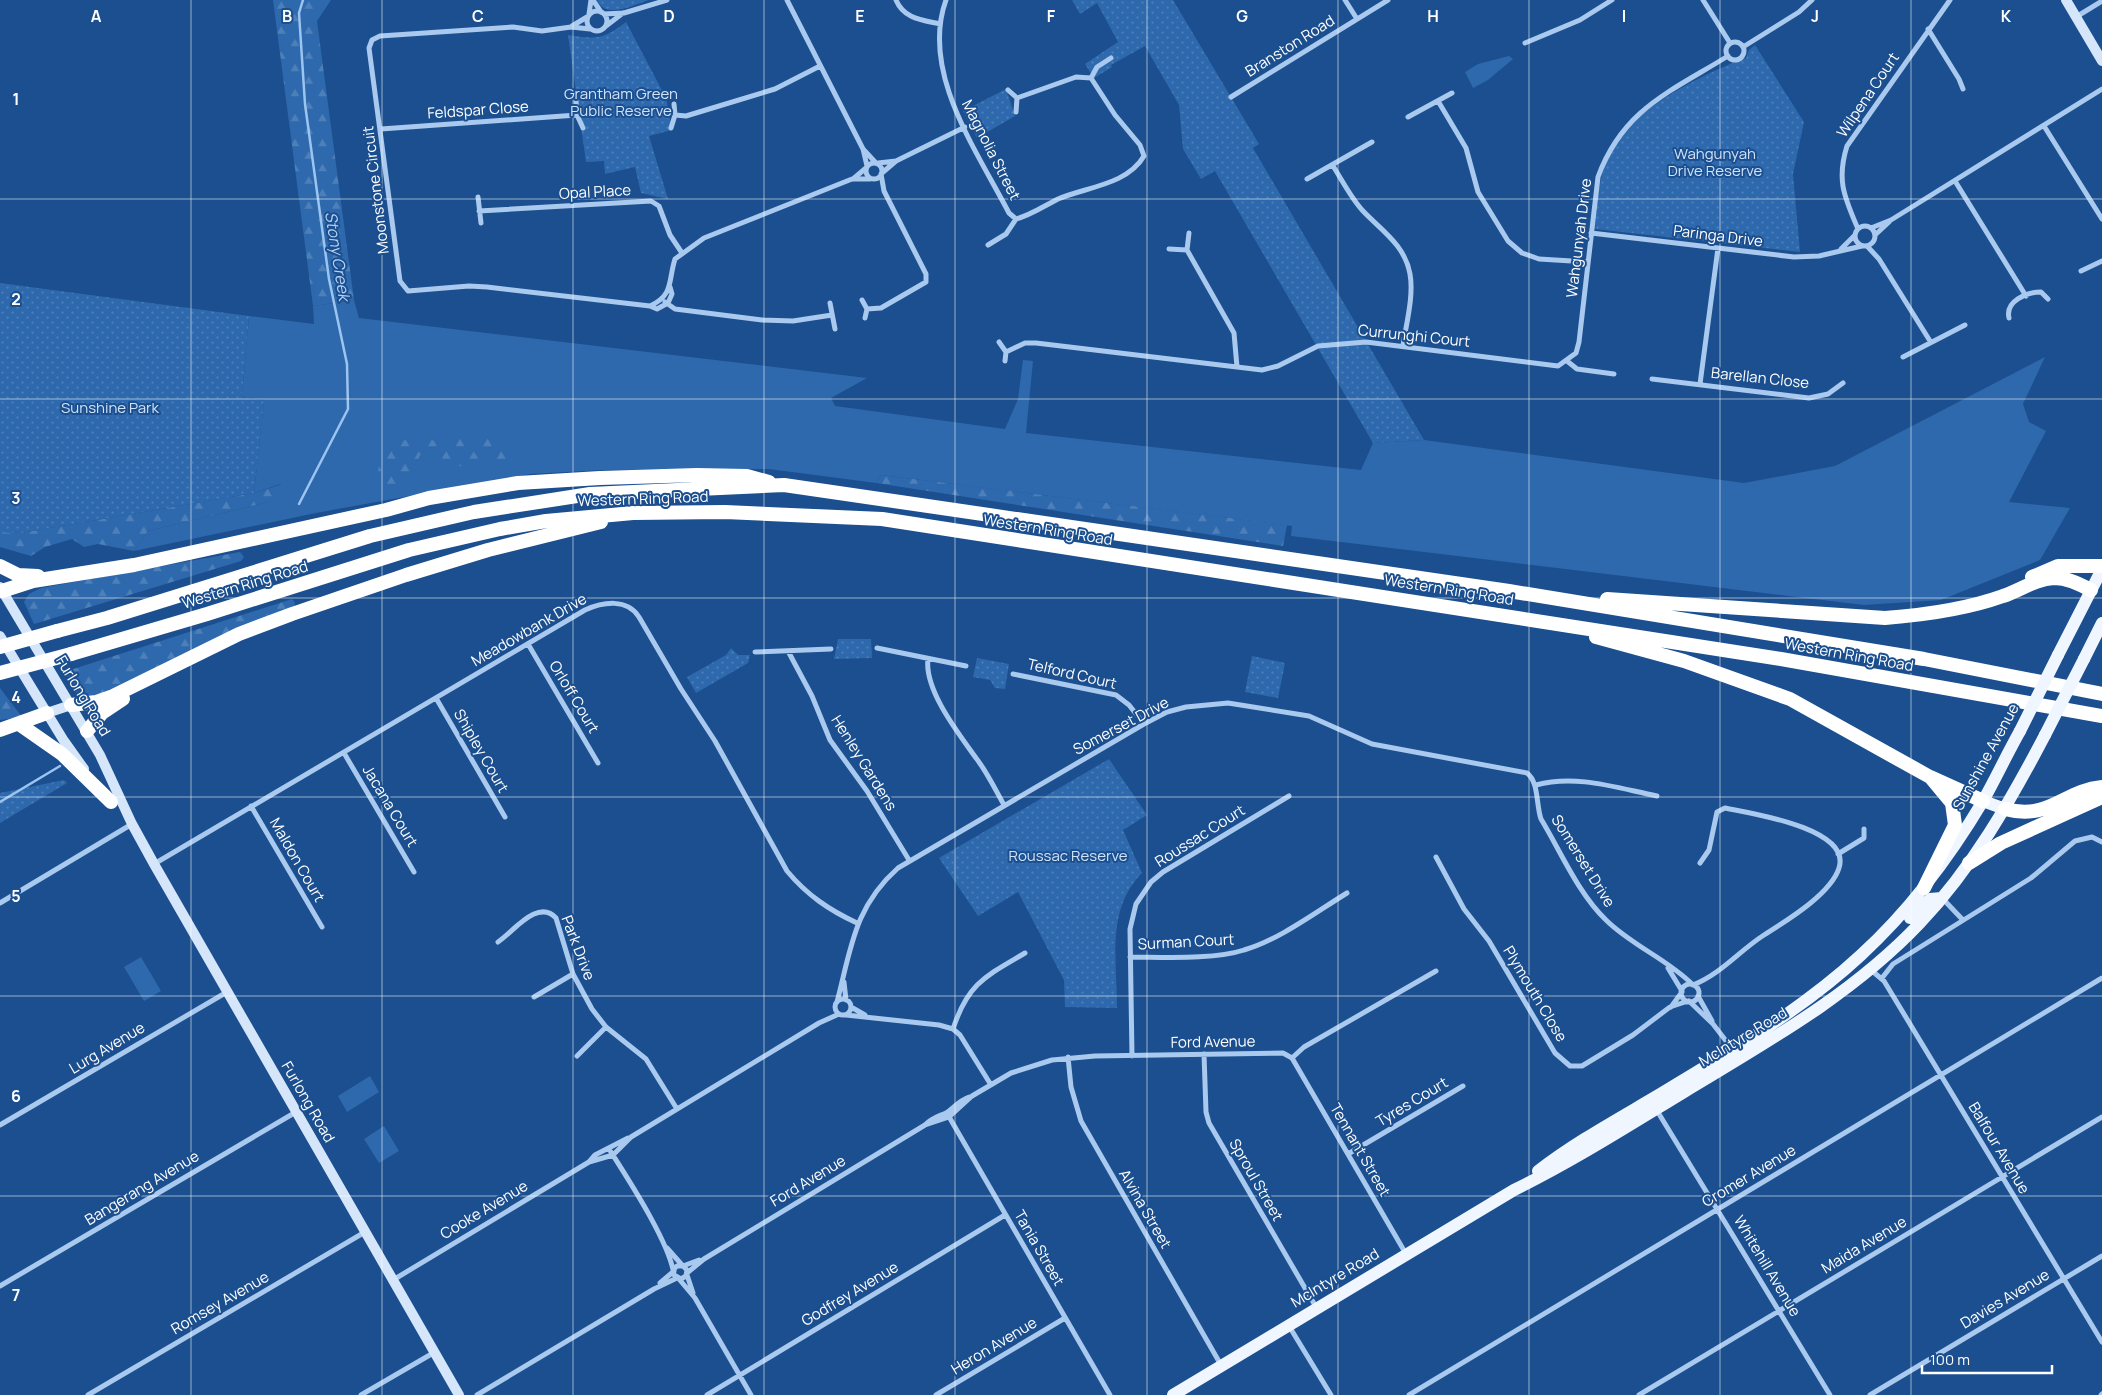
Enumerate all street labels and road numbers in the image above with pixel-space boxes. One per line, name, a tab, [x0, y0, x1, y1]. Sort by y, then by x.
street label: Branston Road	[1241, 10, 1338, 81]
street label: Wilpena Court	[1831, 48, 1904, 141]
street label: Feldspar Close	[427, 95, 530, 124]
street label: Magnolia Street	[957, 96, 1026, 204]
street label: Moonstone Circuit	[357, 125, 394, 255]
street label: Wahgunyah Drive	[1561, 177, 1596, 299]
street label: Opal Place	[558, 179, 632, 204]
street label: Paringa Drive	[1672, 220, 1764, 251]
street label: Currunghi Court	[1357, 319, 1471, 352]
street label: Barellan Close	[1710, 362, 1810, 393]
street label: Western Ring Road	[577, 486, 709, 511]
street label: Western Ring Road	[982, 509, 1114, 550]
street label: Western Ring Road	[179, 555, 311, 614]
street label: Western Ring Road	[1383, 569, 1515, 610]
street label: Meadowbank Drive	[467, 588, 591, 671]
street label: Western Ring Road	[1783, 633, 1915, 676]
street label: Furlong Road	[51, 652, 116, 740]
street label: Telford Court	[1025, 653, 1119, 694]
street label: Orloff Court	[544, 656, 604, 737]
street label: Somerset Drive	[1069, 691, 1172, 760]
street label: Sunshine Avenue	[1947, 699, 2024, 814]
street label: Shipley Court	[449, 705, 514, 796]
street label: Henley Gardens	[827, 711, 902, 815]
street label: Jacana Court	[358, 761, 423, 851]
street label: Roussac Court	[1151, 799, 1249, 872]
street label: Somerset Drive	[1547, 810, 1620, 911]
street label: Maldon Court	[265, 814, 330, 906]
street label: Park Drive	[556, 912, 601, 984]
street label: Surman Court	[1137, 928, 1235, 955]
street label: Plymouth Close	[1498, 942, 1572, 1046]
street label: McIntyre Road	[1695, 1002, 1791, 1071]
street label: Lurg Avenue	[65, 1017, 149, 1078]
street label: Ford Avenue	[1170, 1030, 1256, 1053]
street label: Furlong Road	[277, 1057, 340, 1146]
street label: Tyres Court	[1372, 1072, 1452, 1131]
street label: Balfour Avenue	[1964, 1098, 2035, 1198]
street label: Tennant Street	[1325, 1099, 1396, 1200]
street label: Sproul Street	[1224, 1135, 1288, 1225]
street label: Cromer Avenue	[1698, 1139, 1800, 1212]
street label: Bangerang Avenue	[81, 1145, 203, 1230]
street label: Ford Avenue	[766, 1150, 850, 1211]
street label: Alvina Street	[1114, 1165, 1177, 1252]
street label: Cooke Avenue	[436, 1175, 532, 1244]
street label: Tania Street	[1009, 1206, 1070, 1289]
street label: Whitehill Avenue	[1729, 1211, 1806, 1320]
street label: Maida Avenue	[1817, 1211, 1910, 1278]
street label: McIntyre Road	[1287, 1243, 1383, 1312]
street label: Godfrey Avenue	[797, 1256, 902, 1331]
street label: Davies Avenue	[1956, 1264, 2053, 1333]
street label: Romsey Avenue	[167, 1266, 273, 1339]
street label: Heron Avenue	[947, 1312, 1041, 1379]

